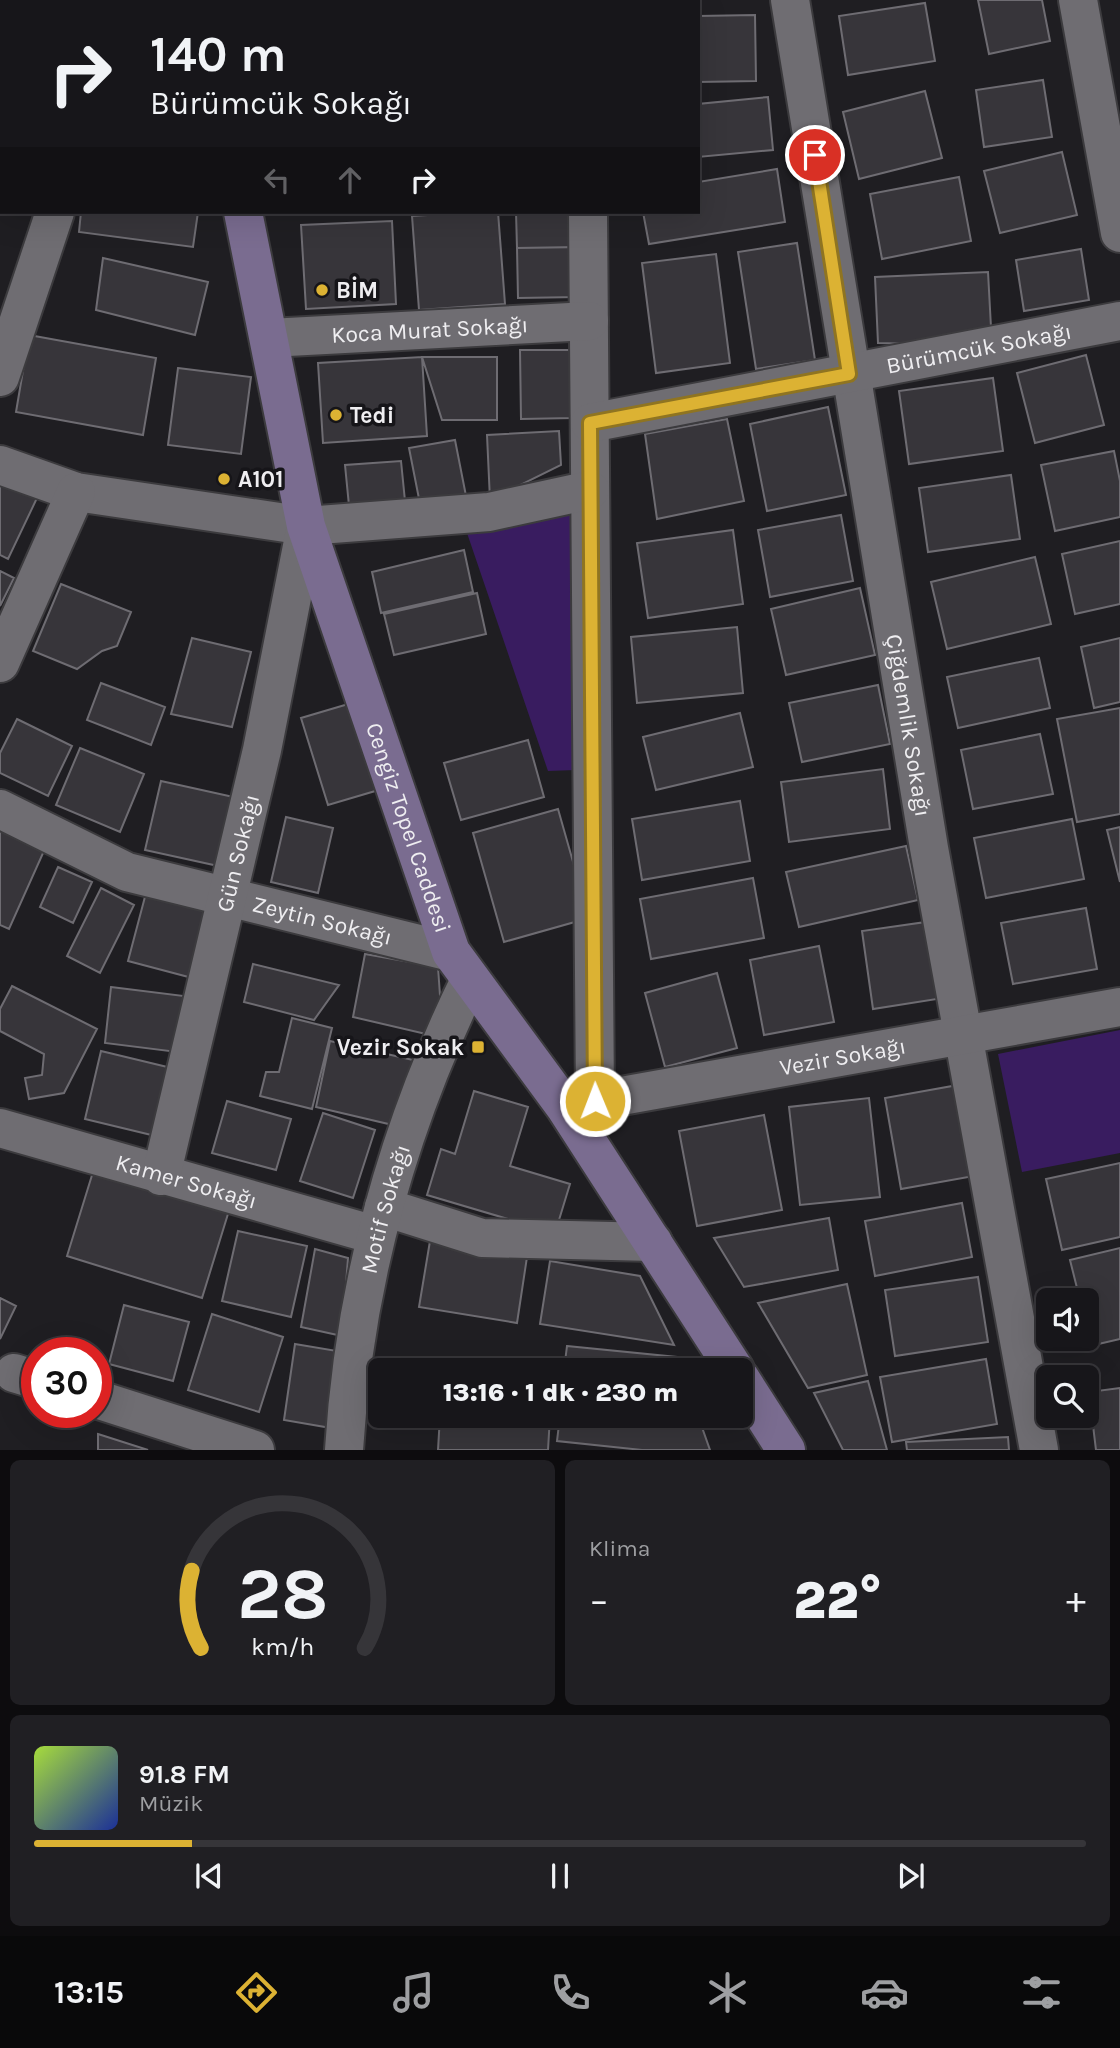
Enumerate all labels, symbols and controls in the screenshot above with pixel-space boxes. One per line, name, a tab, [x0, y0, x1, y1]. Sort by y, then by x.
text: 140 m	[150, 26, 287, 83]
icon: right	[35, 28, 126, 119]
text: Bürümcük Sokağı	[150, 85, 412, 122]
pin	[785, 125, 845, 185]
icon: arrive	[796, 136, 834, 174]
icon: left	[258, 161, 296, 199]
icon: ahead	[331, 161, 369, 199]
icon: right	[404, 161, 442, 199]
place label: BİM	[336, 276, 378, 304]
marker: BİM	[314, 282, 330, 298]
street label: Koca Murat Sokağı	[331, 311, 529, 349]
street label: Bürümcük Sokağı	[884, 318, 1074, 380]
place label: Tedi	[350, 402, 394, 429]
marker: Tedi	[328, 407, 344, 423]
place label: A101	[238, 466, 283, 493]
marker: A101	[216, 471, 232, 487]
street label: Çiğdemlik Sokağı	[880, 632, 937, 819]
street label: Cengiz Topel Caddesi	[360, 719, 457, 937]
street label: Gün Sokağı	[211, 792, 265, 915]
street label: Zeytin Sokağı	[250, 890, 395, 951]
street label: Vezir Sokağı	[778, 1032, 908, 1081]
place label: Vezir Sokak	[337, 1034, 464, 1061]
marker: Vezir Sokak	[470, 1039, 486, 1055]
position arrow	[558, 1064, 632, 1138]
street label: Motif Sokağı	[355, 1141, 416, 1276]
street label: Kamer Sokağı	[113, 1149, 260, 1215]
map controls	[1036, 1288, 1099, 1428]
button: sound	[1036, 1288, 1099, 1351]
speed limit sign: 30	[21, 1337, 112, 1428]
button: search	[1036, 1365, 1099, 1428]
text: 13:16 · 1 dk · 230 m	[443, 1377, 678, 1408]
text: Klima	[589, 1535, 650, 1562]
text: 28	[237, 1552, 328, 1637]
text: 22°	[793, 1570, 882, 1631]
text: −	[589, 1578, 609, 1623]
text: +	[1066, 1578, 1086, 1623]
text: km/h	[251, 1632, 314, 1661]
text: 91.8 FM	[139, 1759, 230, 1790]
text: Müzik	[139, 1790, 203, 1817]
icon: previous	[190, 1857, 228, 1895]
icon: pause	[541, 1857, 579, 1895]
icon: next	[892, 1857, 930, 1895]
icon: directions	[232, 1968, 281, 2017]
icon: music	[389, 1968, 438, 2017]
icon: phone	[546, 1968, 595, 2017]
icon: climate	[703, 1968, 752, 2017]
icon: car	[860, 1968, 909, 2017]
icon: filters	[1017, 1968, 1066, 2017]
text: 13:15	[54, 1974, 124, 2011]

